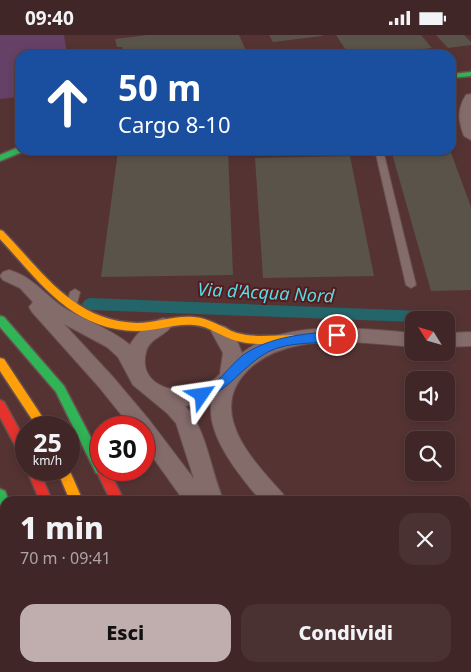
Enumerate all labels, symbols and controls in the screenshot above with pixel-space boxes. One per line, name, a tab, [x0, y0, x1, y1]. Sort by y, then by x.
text: 09:40	[25, 5, 74, 31]
text: 50 m	[118, 64, 201, 111]
icon: ahead	[35, 70, 100, 135]
text: Cargo 8-10	[118, 109, 231, 139]
water label: Via d'Acqua Nord	[197, 276, 335, 308]
north arrow	[405, 311, 455, 361]
map controls	[405, 311, 455, 481]
pin	[316, 314, 358, 356]
icon: arrive	[323, 321, 351, 349]
position arrow	[175, 368, 227, 420]
button: sound	[405, 371, 455, 421]
speed limit sign: 30	[90, 416, 155, 481]
text: 25	[33, 425, 62, 459]
button: search	[405, 431, 455, 481]
text: km/h	[33, 452, 62, 469]
text: 1 min	[20, 507, 104, 548]
button: close	[399, 513, 451, 565]
text: 70 m · 09:41	[20, 547, 111, 569]
button: Esci	[20, 604, 231, 662]
button: Condividi	[241, 604, 451, 662]

